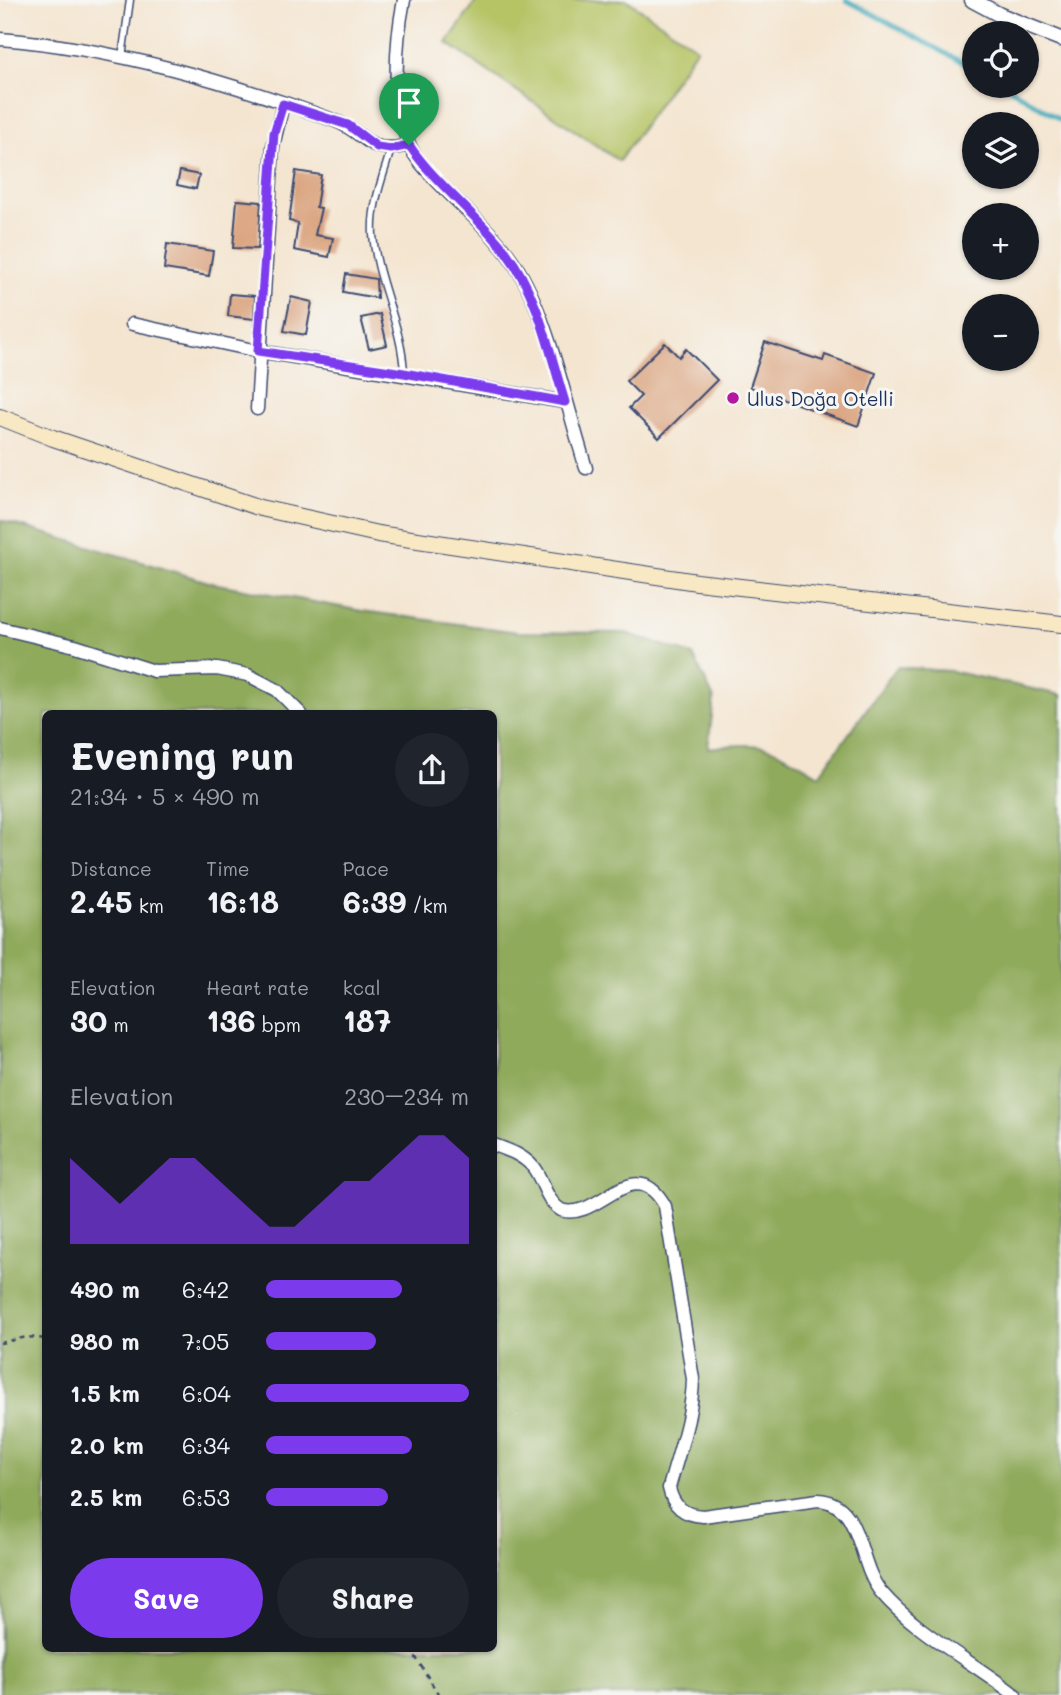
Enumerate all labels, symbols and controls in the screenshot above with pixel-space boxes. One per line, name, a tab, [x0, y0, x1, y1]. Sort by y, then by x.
map controls	[962, 21, 1039, 371]
button: locate	[962, 21, 1039, 98]
pin	[379, 73, 439, 145]
icon: arrive	[390, 84, 428, 122]
button: layers	[962, 112, 1039, 189]
button: +	[962, 203, 1039, 280]
button: −	[962, 294, 1039, 371]
place label: Ulus Doğa Otelli	[747, 386, 894, 411]
marker: Ulus Doğa Otelli	[725, 390, 741, 406]
text: Evening run	[70, 730, 294, 780]
button: share	[395, 733, 469, 807]
text: 21:34 · 5 × 490 m	[70, 781, 259, 811]
text: Distance	[70, 856, 152, 881]
text: Time	[206, 856, 250, 881]
text: Pace	[343, 856, 389, 881]
text: 2.45	[70, 881, 133, 921]
text: 16:18	[206, 881, 279, 921]
text: 6:39	[343, 881, 406, 921]
text: km	[133, 893, 164, 918]
text: /km	[406, 893, 448, 918]
text: Elevation	[70, 975, 155, 1000]
text: Heart rate	[206, 975, 309, 1000]
text: kcal	[343, 975, 381, 1000]
text: 30	[70, 1000, 107, 1040]
text: 136	[206, 1000, 256, 1040]
text: 187	[343, 1000, 391, 1040]
text: m	[107, 1012, 129, 1037]
text: bpm	[256, 1012, 301, 1037]
text: Elevation	[70, 1081, 173, 1111]
text: 230–234 m	[344, 1081, 469, 1111]
text: 490 m	[70, 1274, 140, 1304]
text: 6:42	[182, 1274, 229, 1304]
text: 980 m	[70, 1326, 139, 1356]
text: 7:05	[182, 1326, 230, 1356]
text: 1.5 km	[70, 1378, 140, 1408]
text: 6:04	[182, 1378, 231, 1408]
text: 2.0 km	[70, 1430, 144, 1460]
text: 6:34	[182, 1430, 230, 1460]
text: 2.5 km	[70, 1482, 142, 1512]
text: 6:53	[182, 1482, 230, 1512]
button: Save	[70, 1558, 263, 1638]
button: Share	[277, 1558, 469, 1638]

